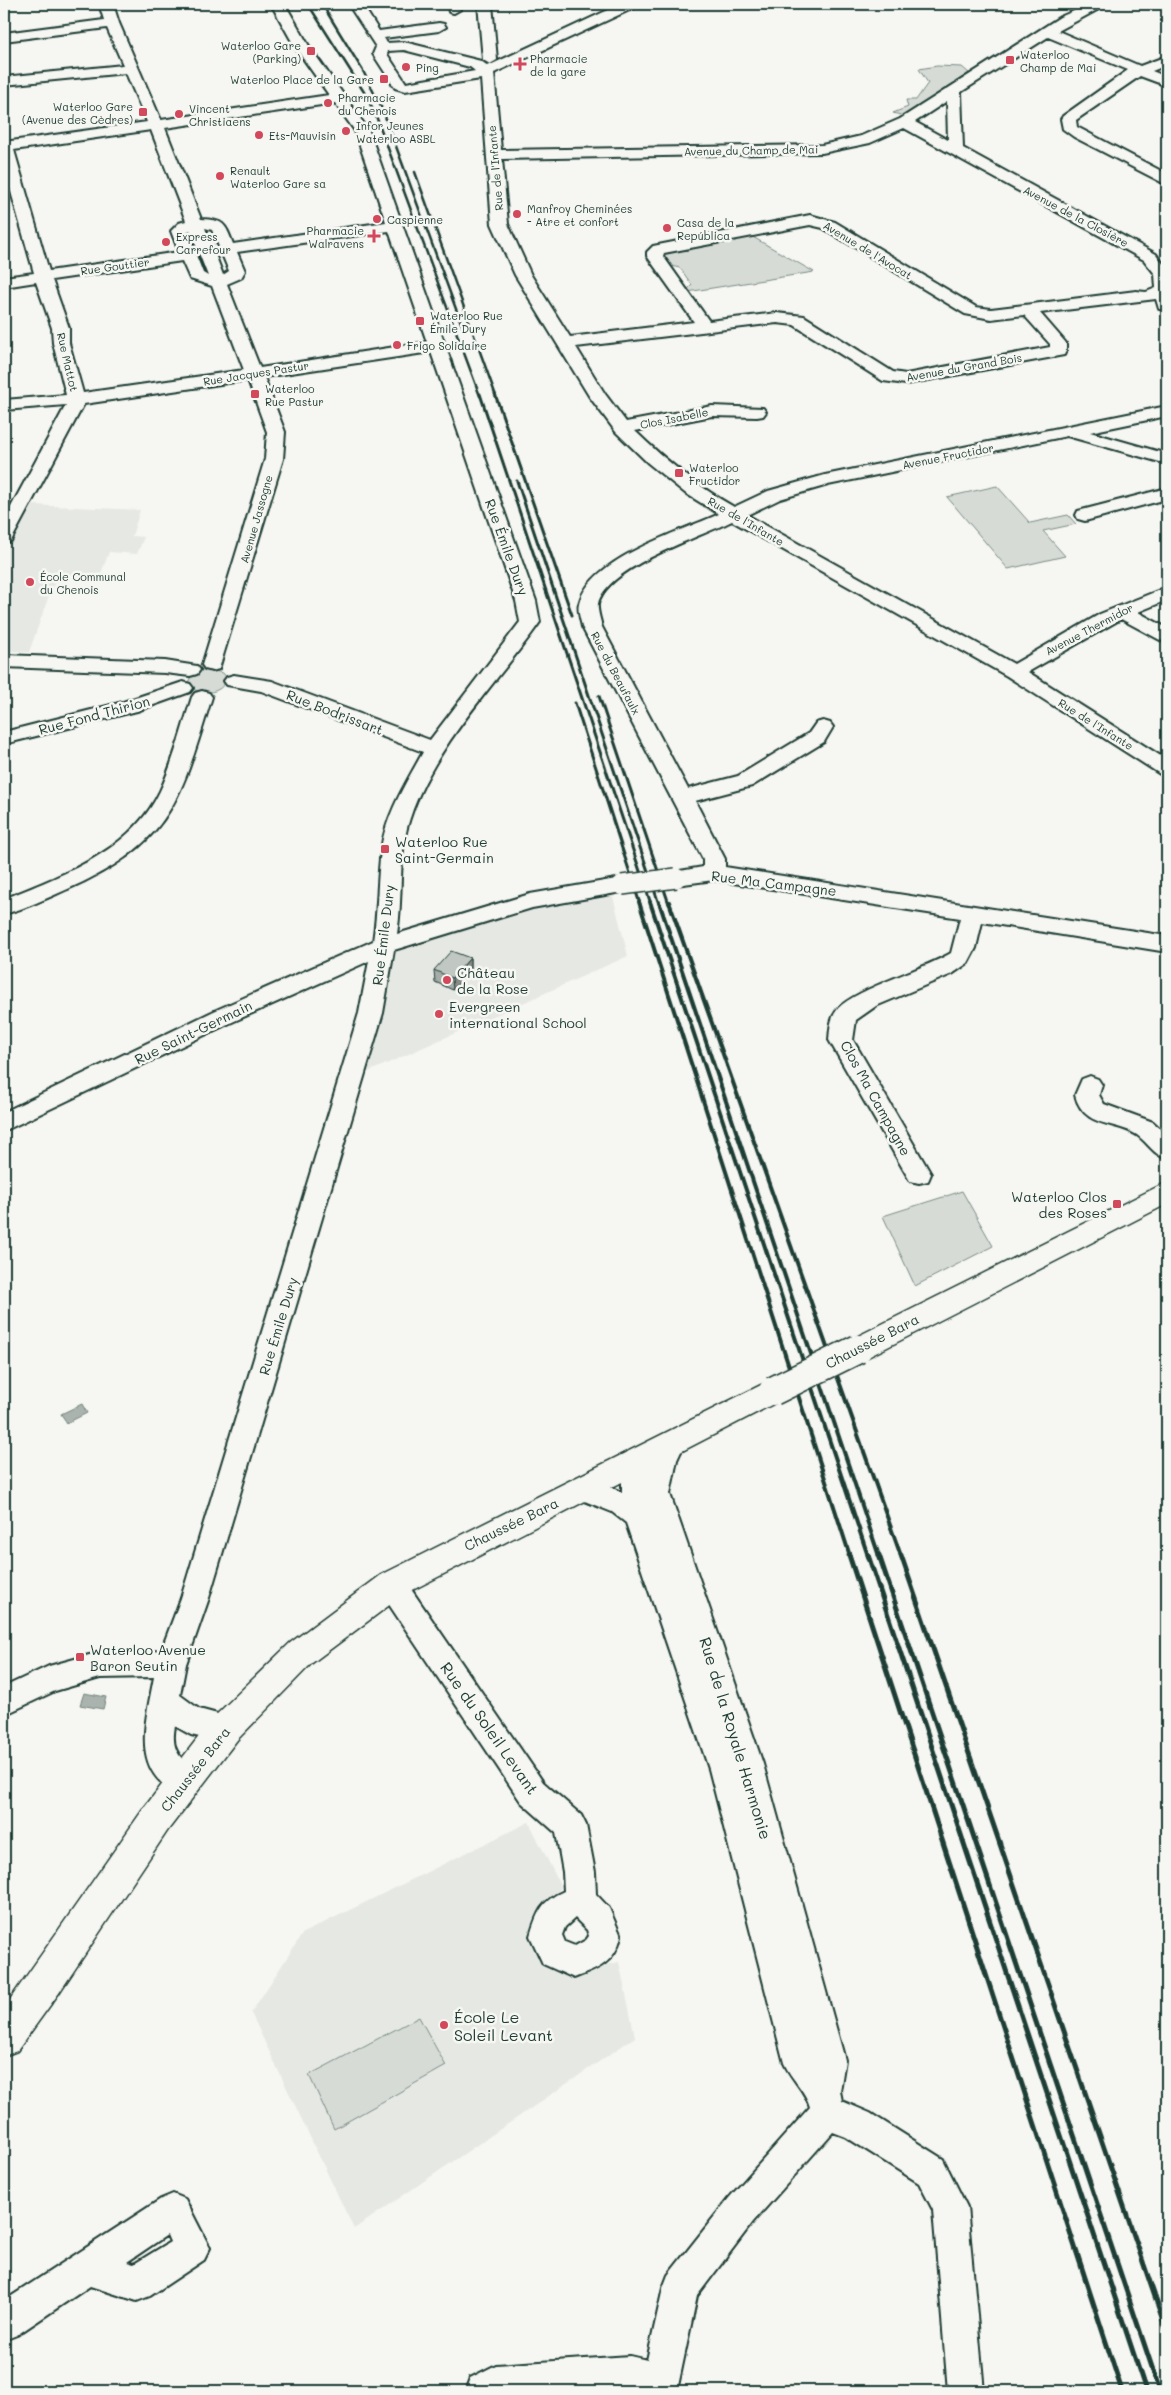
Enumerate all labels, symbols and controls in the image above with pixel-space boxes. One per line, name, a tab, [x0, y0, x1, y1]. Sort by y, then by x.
place label: Waterloo Gare (Parking)	[221, 38, 301, 66]
marker: Waterloo Gare (Parking)	[305, 45, 317, 57]
place label: Waterloo Champ de Mai	[1020, 47, 1096, 75]
place label: Pharmacie de la gare	[530, 51, 588, 79]
marker: Waterloo Champ de Mai	[1004, 54, 1016, 66]
marker: Pharmacie de la gare	[514, 58, 526, 70]
place label: Ping	[416, 60, 439, 75]
marker: Ping	[400, 61, 412, 73]
place label: Waterloo Place de la Gare	[230, 72, 374, 87]
marker: Waterloo Place de la Gare	[378, 73, 390, 85]
place label: Pharmacie du Chenois	[338, 90, 397, 118]
marker: Pharmacie du Chenois	[322, 97, 334, 109]
place label: Waterloo Gare (Avenue des Cèdres)	[22, 99, 133, 127]
place label: Vincent Christiaens	[189, 101, 251, 129]
marker: Waterloo Gare (Avenue des Cèdres)	[137, 106, 149, 118]
marker: Vincent Christiaens	[173, 108, 185, 120]
place label: Infor Jeunes Waterloo ASBL	[356, 118, 436, 146]
street label: Rue de l'Infante	[484, 124, 506, 211]
marker: Infor Jeunes Waterloo ASBL	[340, 125, 352, 137]
place label: Ets-Mauvisin	[269, 128, 336, 143]
marker: Ets-Mauvisin	[253, 129, 265, 141]
street label: Avenue du Champ de Mai	[684, 141, 818, 159]
place label: Renault Waterloo Gare sa	[230, 163, 326, 191]
marker: Renault Waterloo Gare sa	[214, 170, 226, 182]
street label: Avenue de la Closière	[1021, 182, 1131, 250]
place label: Manfroy Cheminées - Atre et confort	[527, 201, 632, 229]
marker: Manfroy Cheminées - Atre et confort	[511, 208, 523, 220]
place label: Caspienne	[387, 212, 443, 227]
marker: Caspienne	[371, 213, 383, 225]
place label: Casa de la República	[677, 215, 734, 243]
street label: Avenue de l'Avocat	[821, 218, 915, 283]
marker: Casa de la República	[661, 222, 673, 234]
place label: Pharmacie Walravens	[306, 223, 364, 251]
place label: Express Carrefour	[176, 229, 231, 257]
marker: Pharmacie Walravens	[368, 230, 380, 242]
marker: Express Carrefour	[160, 236, 172, 248]
street label: Rue Gouttier	[80, 254, 150, 278]
place label: Waterloo Rue Émile Dury	[430, 308, 503, 336]
marker: Waterloo Rue Émile Dury	[414, 315, 426, 327]
street label: Rue Mattot	[54, 331, 82, 393]
place label: Frigo Solidaire	[407, 338, 487, 353]
marker: Frigo Solidaire	[391, 339, 403, 351]
street label: Avenue du Grand Bois	[905, 349, 1023, 385]
street label: Rue Jacques Pastur	[202, 357, 310, 389]
place label: Waterloo Rue Pastur	[265, 381, 324, 409]
marker: Waterloo Rue Pastur	[249, 388, 261, 400]
street label: Clos Isabelle	[639, 404, 710, 432]
street label: Avenue Fructidor	[901, 440, 995, 472]
place label: Waterloo Fructidor	[689, 460, 740, 488]
marker: Waterloo Fructidor	[673, 467, 685, 479]
street label: Avenue Jassogne	[236, 473, 276, 565]
street label: Rue de l'Infante	[705, 493, 787, 549]
street label: Rue Émile Dury	[481, 496, 533, 598]
place label: École Communal du Chenois	[40, 569, 126, 597]
marker: École Communal du Chenois	[24, 576, 36, 588]
street label: Avenue Thermidor	[1042, 600, 1136, 658]
street label: Rue du Beaufaulx	[588, 629, 644, 717]
street label: Rue Bodrissart	[284, 685, 386, 739]
street label: Rue Fond Thirion	[36, 691, 152, 739]
street label: Rue de l'Infante	[1056, 695, 1136, 753]
place label: Waterloo Rue Saint-Germain	[395, 832, 494, 867]
marker: Waterloo Rue Saint-Germain	[379, 843, 391, 855]
street label: Rue Ma Campagne	[710, 866, 838, 900]
street label: Rue Émile Dury	[367, 883, 399, 987]
place label: Château de la Rose	[457, 963, 528, 998]
marker: Château de la Rose	[441, 974, 453, 986]
street label: Rue Saint-Germain	[131, 995, 255, 1069]
place label: Evergreen international School	[449, 997, 587, 1032]
marker: Evergreen international School	[433, 1008, 445, 1020]
street label: Clos Ma Campagne	[836, 1037, 916, 1159]
place label: Waterloo Clos des Roses	[1011, 1187, 1107, 1222]
marker: Waterloo Clos des Roses	[1111, 1198, 1123, 1210]
street label: Rue Émile Dury	[254, 1275, 302, 1377]
street label: Chaussée Bara	[822, 1309, 922, 1373]
street label: Chaussée Bara	[461, 1493, 561, 1555]
street label: Rue de la Royale Harmonie	[695, 1634, 777, 1842]
place label: Waterloo Avenue Baron Seutin	[90, 1640, 206, 1675]
marker: Waterloo Avenue Baron Seutin	[74, 1651, 86, 1663]
street label: Rue du Soleil Levant	[436, 1658, 544, 1798]
street label: Chaussée Bara	[156, 1723, 234, 1815]
place label: École Le Soleil Levant	[454, 2006, 553, 2045]
marker: École Le Soleil Levant	[438, 2019, 450, 2031]

